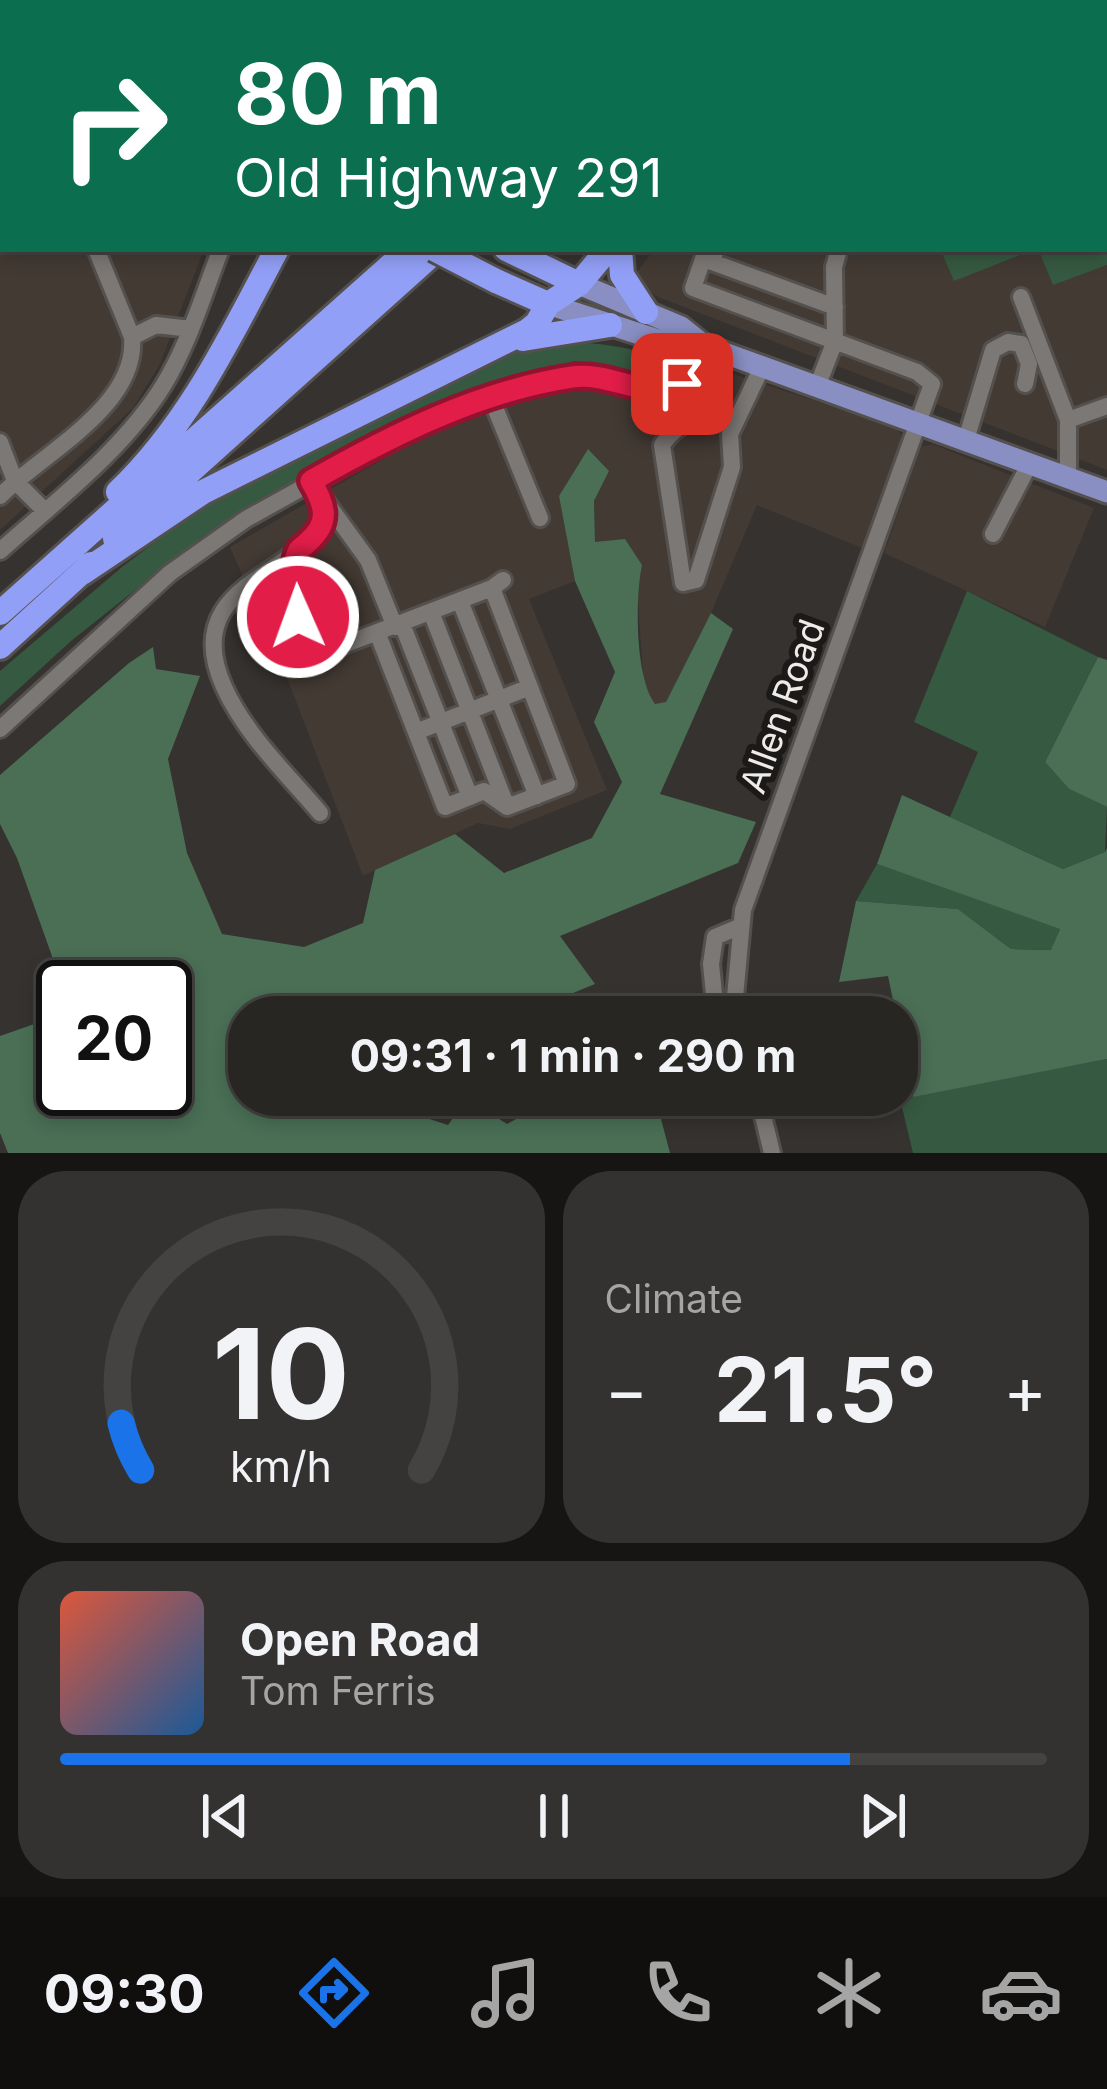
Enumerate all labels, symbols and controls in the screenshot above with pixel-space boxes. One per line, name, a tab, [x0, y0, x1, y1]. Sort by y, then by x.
text: 80 m	[234, 43, 442, 144]
icon: right	[36, 48, 192, 204]
text: Old Highway 291	[234, 145, 663, 210]
pin	[631, 333, 733, 435]
icon: arrive	[649, 351, 715, 417]
position arrow	[235, 554, 361, 680]
street label: Allen Road	[730, 613, 834, 799]
speed limit sign: 20	[36, 960, 192, 1116]
text: 09:31 · 1 min · 290 m	[350, 1028, 796, 1083]
text: Climate	[605, 1275, 743, 1322]
text: 10	[212, 1298, 350, 1449]
text: 21.5°	[714, 1335, 937, 1444]
text: −	[605, 1350, 648, 1430]
text: +	[1003, 1350, 1047, 1430]
text: km/h	[230, 1440, 332, 1492]
text: Open Road	[240, 1612, 480, 1667]
text: Tom Ferris	[240, 1667, 435, 1714]
icon: previous	[192, 1783, 258, 1849]
icon: pause	[521, 1783, 587, 1849]
icon: next	[850, 1783, 916, 1849]
icon: directions	[292, 1951, 376, 2035]
icon: music	[464, 1951, 548, 2035]
icon: phone	[636, 1951, 720, 2035]
icon: climate	[807, 1951, 891, 2035]
icon: car	[979, 1951, 1063, 2035]
text: 09:30	[44, 1961, 205, 2026]

